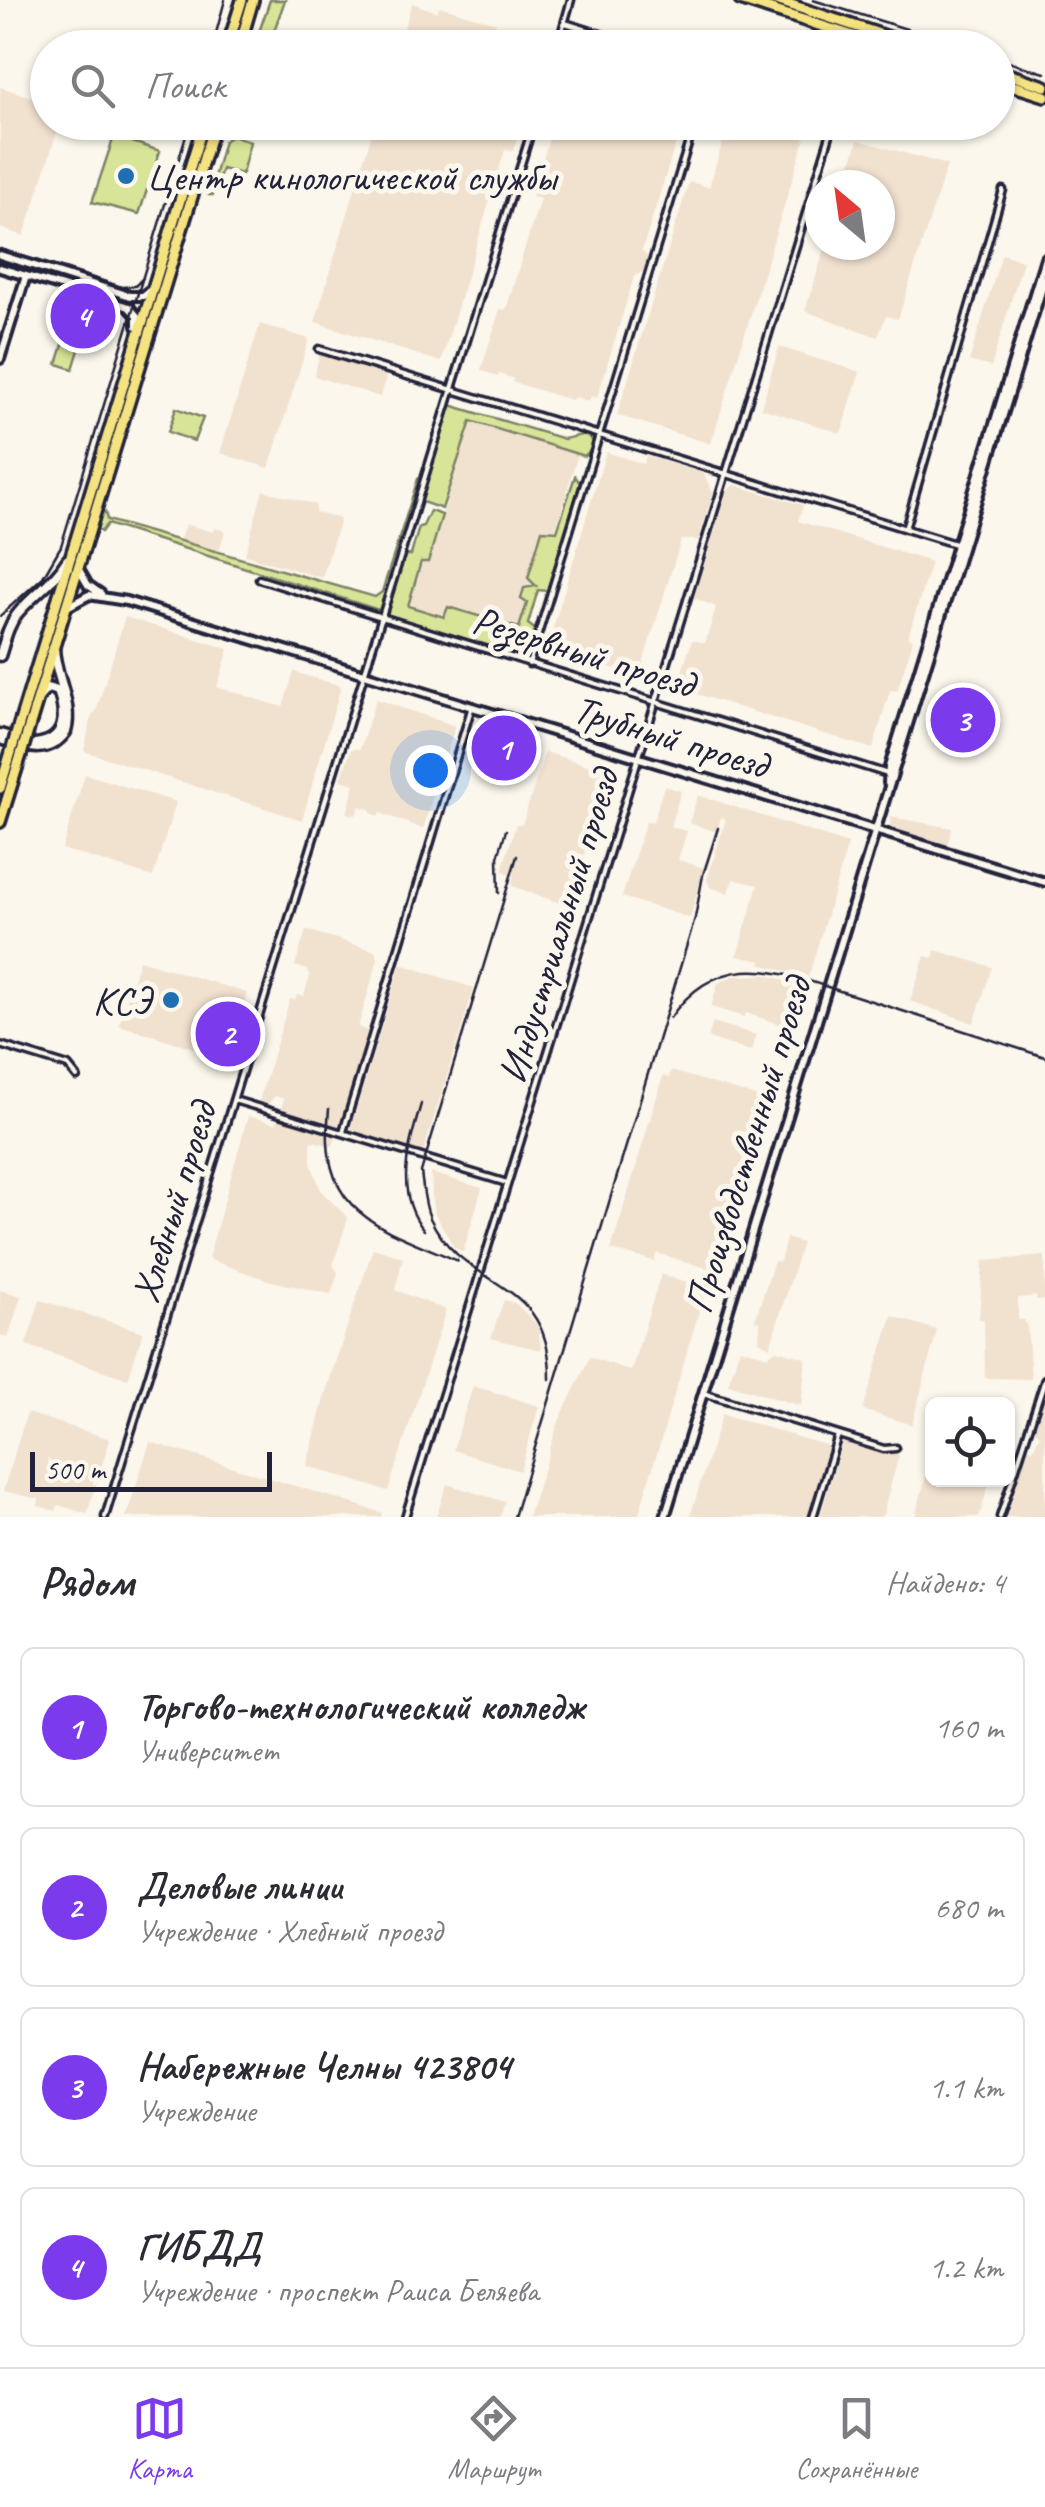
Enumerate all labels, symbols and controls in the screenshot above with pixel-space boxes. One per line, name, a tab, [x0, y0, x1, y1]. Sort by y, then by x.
search box	[30, 30, 1015, 140]
icon: search	[65, 58, 120, 113]
text: Поиск	[145, 62, 225, 109]
place label: Центр кинологической службы	[146, 152, 559, 202]
marker: Центр кинологической службы	[115, 165, 137, 187]
north arrow	[805, 170, 895, 260]
pin: 4	[51, 278, 116, 354]
street label: Резервный проезд	[467, 595, 704, 710]
pin: 3	[930, 682, 996, 758]
street label: Трубный проезд	[567, 684, 778, 791]
pin: 1	[472, 710, 536, 786]
your location	[405, 745, 456, 796]
street label: Индустриальный проезд	[487, 760, 632, 1089]
street label: Производственный проезд	[673, 968, 824, 1319]
place label: КСЭ	[93, 976, 155, 1026]
marker: КСЭ	[160, 989, 182, 1011]
pin: 2	[196, 996, 260, 1072]
street label: Хлебный проезд	[120, 1093, 229, 1308]
map controls	[925, 1397, 1015, 1487]
button: locate	[925, 1397, 1015, 1487]
scale bar	[30, 1447, 272, 1492]
text: 500 m	[45, 1452, 105, 1487]
text: Рядом	[40, 1556, 134, 1609]
text: Найдено: 4	[886, 1562, 1005, 1603]
text: Торгово-технологический колледж	[137, 1683, 584, 1730]
text: 1	[67, 1707, 82, 1748]
text: 160 m	[934, 1707, 1003, 1748]
text: Университет	[137, 1730, 279, 1771]
text: Деловые линии	[137, 1863, 342, 1910]
text: 2	[67, 1887, 82, 1928]
text: 680 m	[934, 1887, 1003, 1928]
text: Учреждение · Хлебный проезд	[137, 1910, 442, 1951]
text: Набережные Челны 423804	[137, 2043, 511, 2090]
text: 3	[67, 2067, 82, 2108]
text: 1.1 km	[929, 2067, 1003, 2108]
text: Учреждение	[137, 2090, 256, 2131]
text: ГИБДД	[137, 2223, 260, 2270]
text: 4	[67, 2247, 82, 2288]
text: 1.2 km	[929, 2247, 1003, 2288]
text: Учреждение · проспект Раиса Беляева	[137, 2270, 539, 2311]
tab: Карта	[128, 2391, 192, 2486]
tab: Маршрут	[448, 2391, 540, 2486]
tab: Сохранённые	[796, 2391, 917, 2486]

